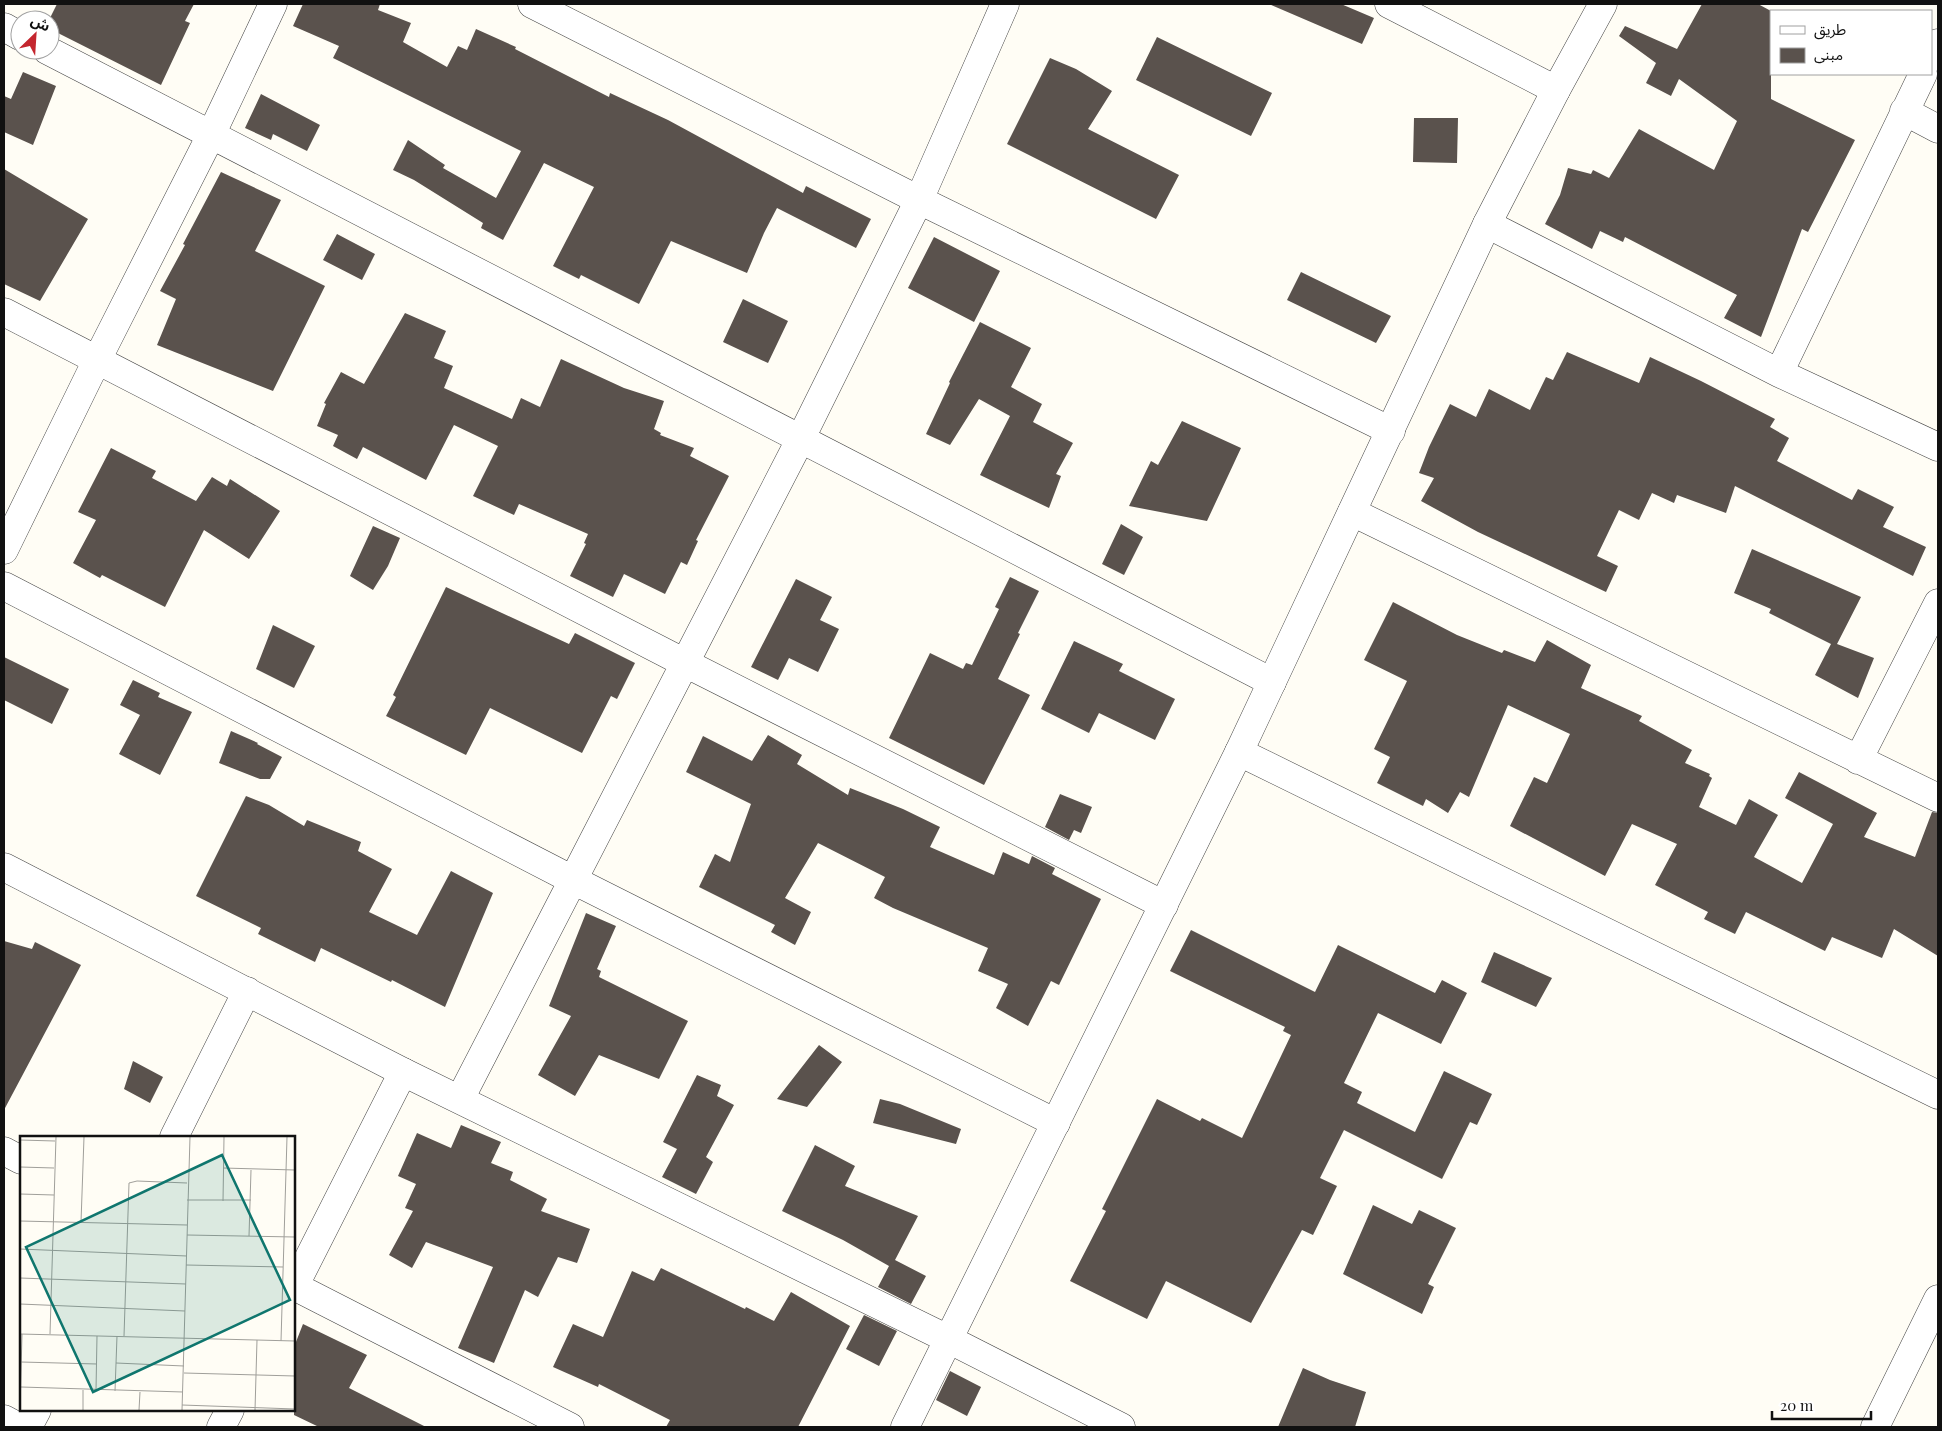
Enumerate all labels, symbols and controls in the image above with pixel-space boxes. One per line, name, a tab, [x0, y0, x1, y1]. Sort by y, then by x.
north arrow	[10, 10, 60, 60]
text: ش	[28, 10, 53, 35]
legend	[1770, 10, 1932, 75]
text: طريق	[1814, 19, 1846, 40]
text: مبنى	[1814, 44, 1843, 64]
inset map	[20, 1136, 295, 1411]
scale bar	[1772, 1388, 1871, 1420]
text: 20 m	[1780, 1395, 1814, 1415]

